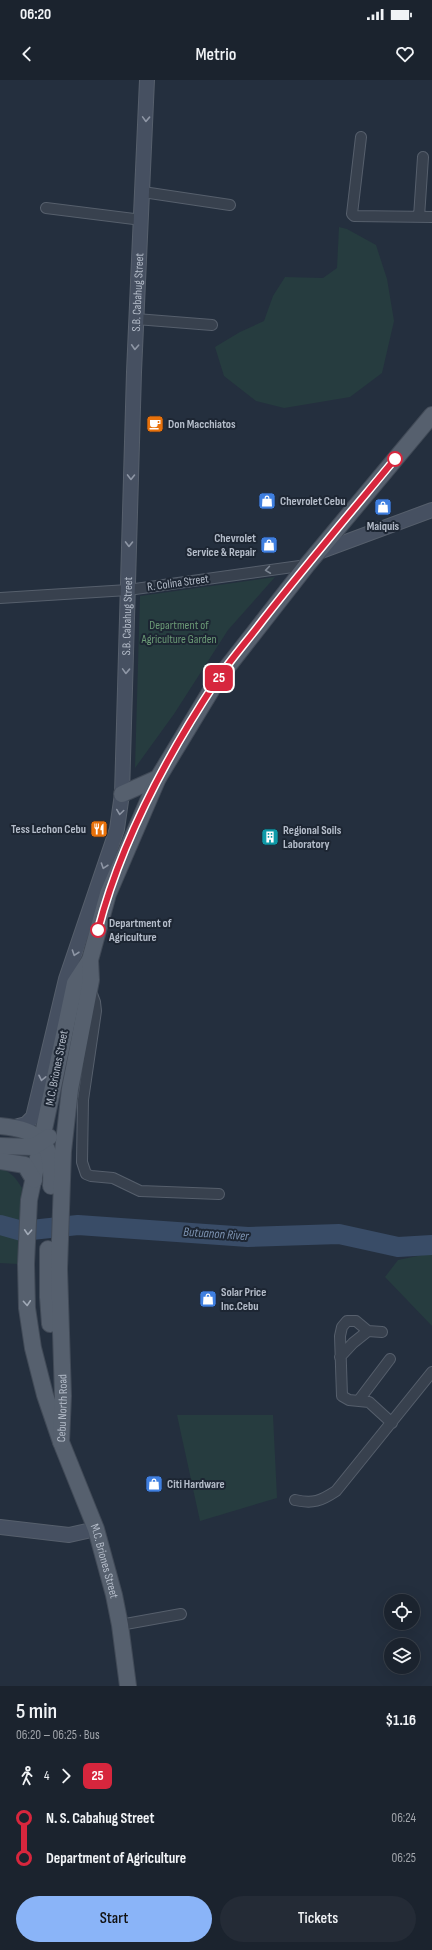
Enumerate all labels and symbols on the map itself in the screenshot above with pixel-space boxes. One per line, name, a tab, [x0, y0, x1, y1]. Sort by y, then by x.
one-way arrow	[142, 116, 150, 122]
street label: S.B. Cabahug Street	[128, 252, 147, 332]
one-way arrow	[131, 344, 139, 350]
cafe icon: Don Macchiatos	[145, 414, 165, 434]
place label: Don Macchiatos	[168, 417, 236, 432]
unlabelled marker	[387, 451, 403, 467]
one-way arrow	[127, 474, 135, 480]
shop icon: Chevrolet Cebu	[257, 491, 277, 511]
place label: Chevrolet Cebu	[280, 494, 345, 509]
shop icon: Maiquis	[373, 497, 393, 517]
place label: Maiquis	[367, 519, 400, 534]
place label: Chevrolet Service & Repair	[187, 531, 256, 560]
shop icon: Chevrolet Service & Repair	[259, 535, 279, 555]
one-way arrow	[125, 541, 134, 547]
one-way arrow	[265, 565, 271, 574]
street label: R. Colina Street	[146, 571, 210, 595]
street label: S.B. Cabahug Street	[118, 576, 136, 656]
park label: Department of Agriculture Garden	[140, 618, 217, 647]
line badge: 25	[201, 665, 237, 691]
one-way arrow	[121, 668, 130, 674]
one-way arrow	[116, 809, 125, 815]
restaurant icon: Tess Lechon Cebu	[89, 819, 109, 839]
place label: Tess Lechon Cebu	[11, 822, 86, 837]
place label: Regional Soils Laboratory	[283, 823, 342, 852]
building icon: Regional Soils Laboratory	[260, 827, 280, 847]
one-way arrow	[100, 862, 109, 869]
place label: Department of Agriculture	[108, 916, 172, 945]
marker: Department of Agriculture	[90, 922, 106, 938]
one-way arrow	[71, 949, 79, 956]
street label: M.C. Briones Street	[42, 1029, 72, 1107]
one-way arrow	[39, 1075, 47, 1081]
water label: Butuanon River	[183, 1224, 251, 1244]
one-way arrow	[24, 1229, 32, 1235]
place label: Solar Price Inc.Cebu	[221, 1285, 266, 1314]
shop icon: Solar Price Inc.Cebu	[198, 1289, 218, 1309]
one-way arrow	[22, 1300, 31, 1306]
street label: Cebu North Road	[54, 1374, 70, 1442]
shop icon: Citi Hardware	[144, 1474, 164, 1494]
place label: Citi Hardware	[167, 1477, 225, 1492]
street label: M.C. Briones Street	[87, 1521, 122, 1600]

